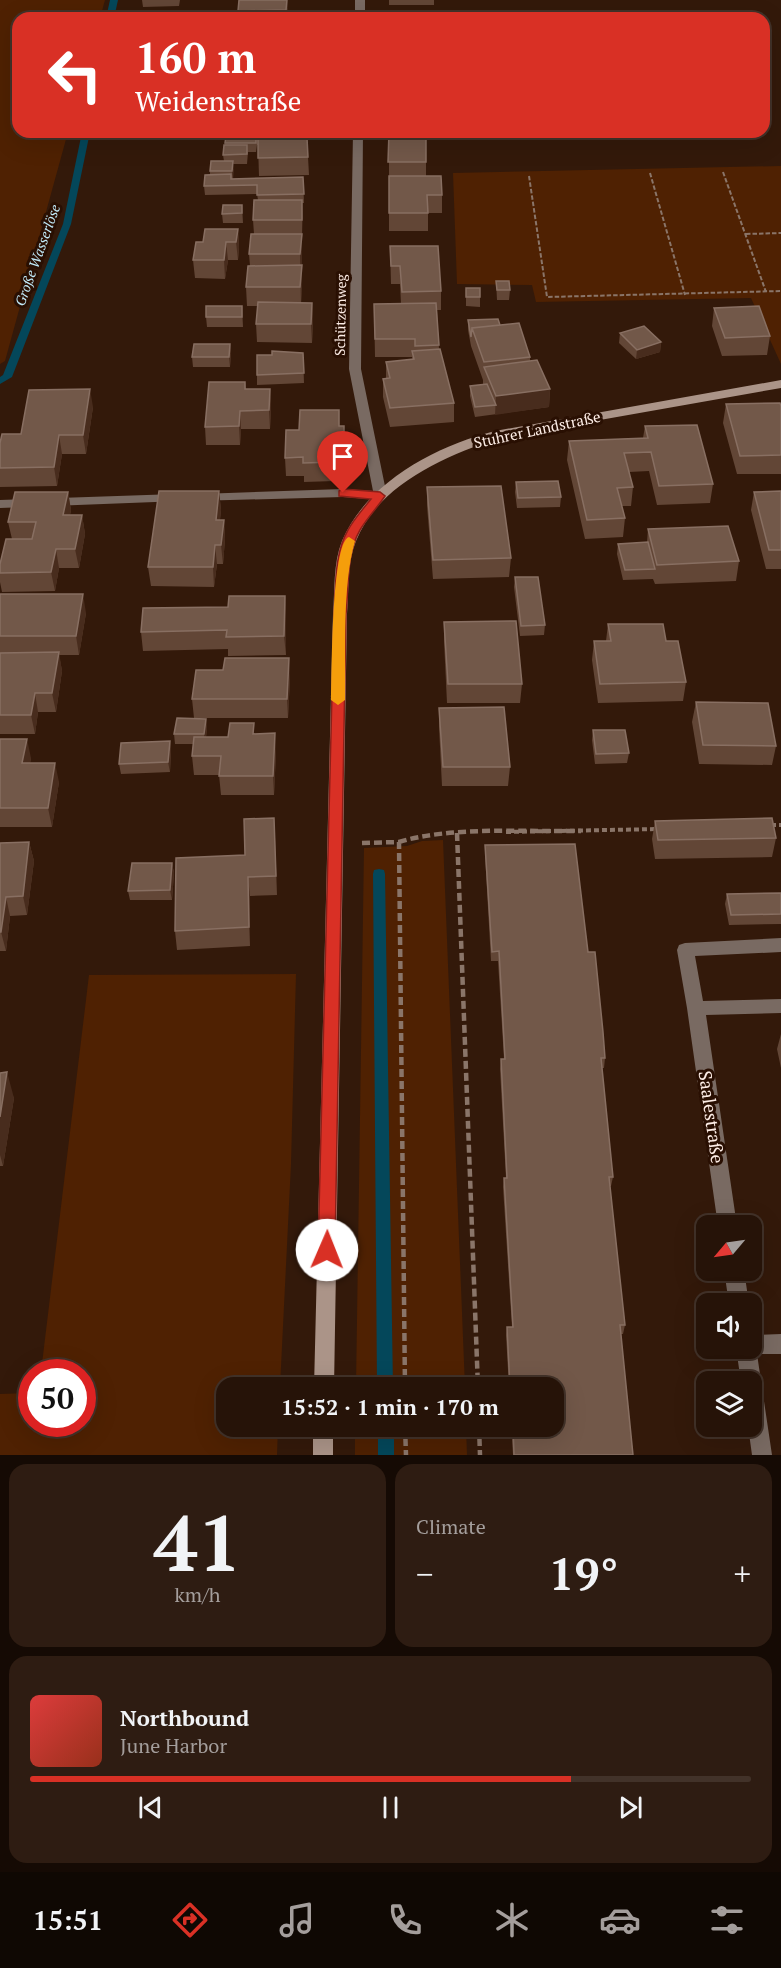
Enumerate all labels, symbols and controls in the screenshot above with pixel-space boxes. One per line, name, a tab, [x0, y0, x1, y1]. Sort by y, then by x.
text: 160 m	[135, 29, 256, 85]
icon: left	[36, 36, 114, 114]
text: Weidenstraße	[135, 83, 301, 119]
water label: Große Wasserlöse	[10, 201, 64, 308]
street label: Schützenweg	[330, 273, 350, 356]
street label: Stuhrer Landstraße	[472, 406, 602, 452]
pin	[317, 431, 368, 493]
icon: arrive	[326, 440, 359, 473]
street label: Saalestraße	[694, 1069, 730, 1165]
north arrow	[696, 1215, 762, 1281]
map controls	[696, 1215, 762, 1437]
position arrow	[295, 1218, 359, 1282]
button: sound	[696, 1293, 762, 1359]
speed limit sign: 50	[18, 1359, 96, 1437]
button: layers	[696, 1371, 762, 1437]
text: 15:52 · 1 min · 170 m	[281, 1392, 499, 1421]
text: 41	[153, 1490, 242, 1593]
text: Climate	[416, 1513, 486, 1540]
text: 19°	[549, 1543, 618, 1603]
text: −	[416, 1552, 434, 1595]
text: +	[733, 1552, 751, 1595]
text: km/h	[174, 1581, 221, 1608]
text: Northbound	[120, 1703, 249, 1732]
text: June Harbor	[120, 1732, 227, 1759]
icon: previous	[134, 1791, 167, 1824]
icon: pause	[374, 1791, 407, 1824]
icon: next	[614, 1791, 647, 1824]
icon: directions	[169, 1899, 211, 1941]
icon: music	[276, 1899, 318, 1941]
icon: phone	[384, 1899, 426, 1941]
icon: climate	[491, 1899, 533, 1941]
icon: car	[599, 1899, 641, 1941]
icon: filters	[706, 1899, 748, 1941]
text: 15:51	[33, 1902, 103, 1938]

